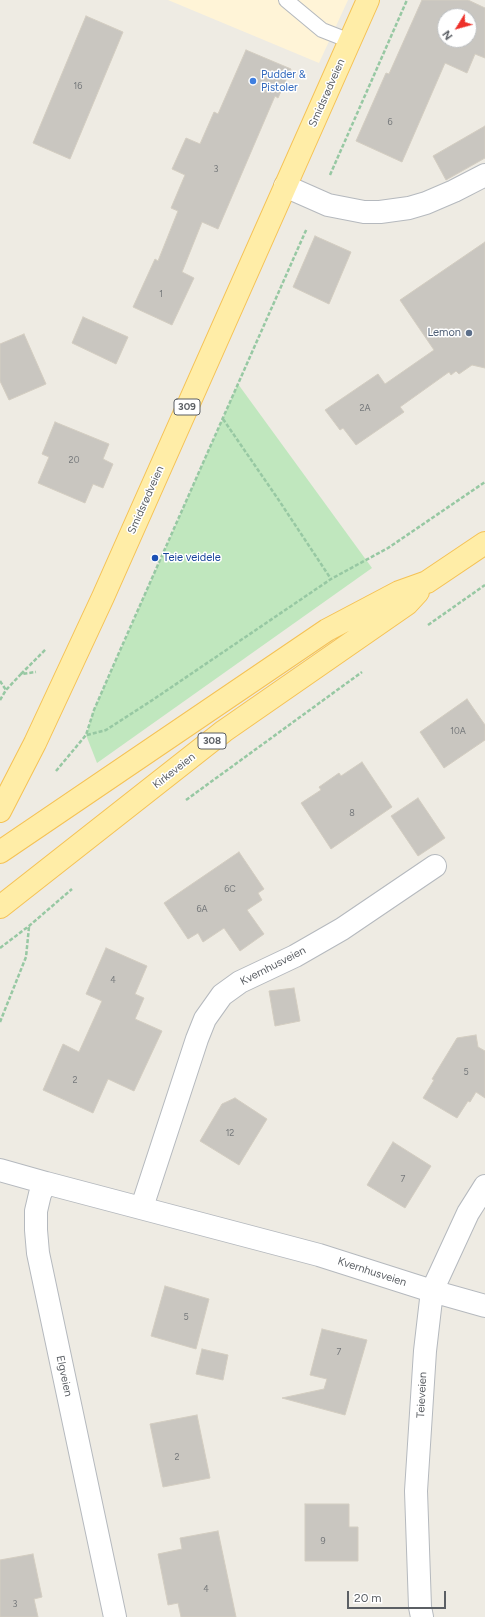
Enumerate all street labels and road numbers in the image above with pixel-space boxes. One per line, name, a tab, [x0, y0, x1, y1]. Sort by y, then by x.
street label: Smidsrødveien	[306, 57, 348, 129]
road number: 309	[174, 399, 200, 415]
street label: Smidsrødveien	[125, 464, 167, 536]
road number: 308	[198, 733, 226, 749]
street label: Kirkeveien	[150, 750, 198, 792]
street label: Kvernhusveien	[238, 944, 308, 988]
street label: Kvernhusveien	[336, 1255, 408, 1289]
street label: Elgveien	[53, 1354, 75, 1398]
street label: Teieveien	[414, 1372, 430, 1418]

